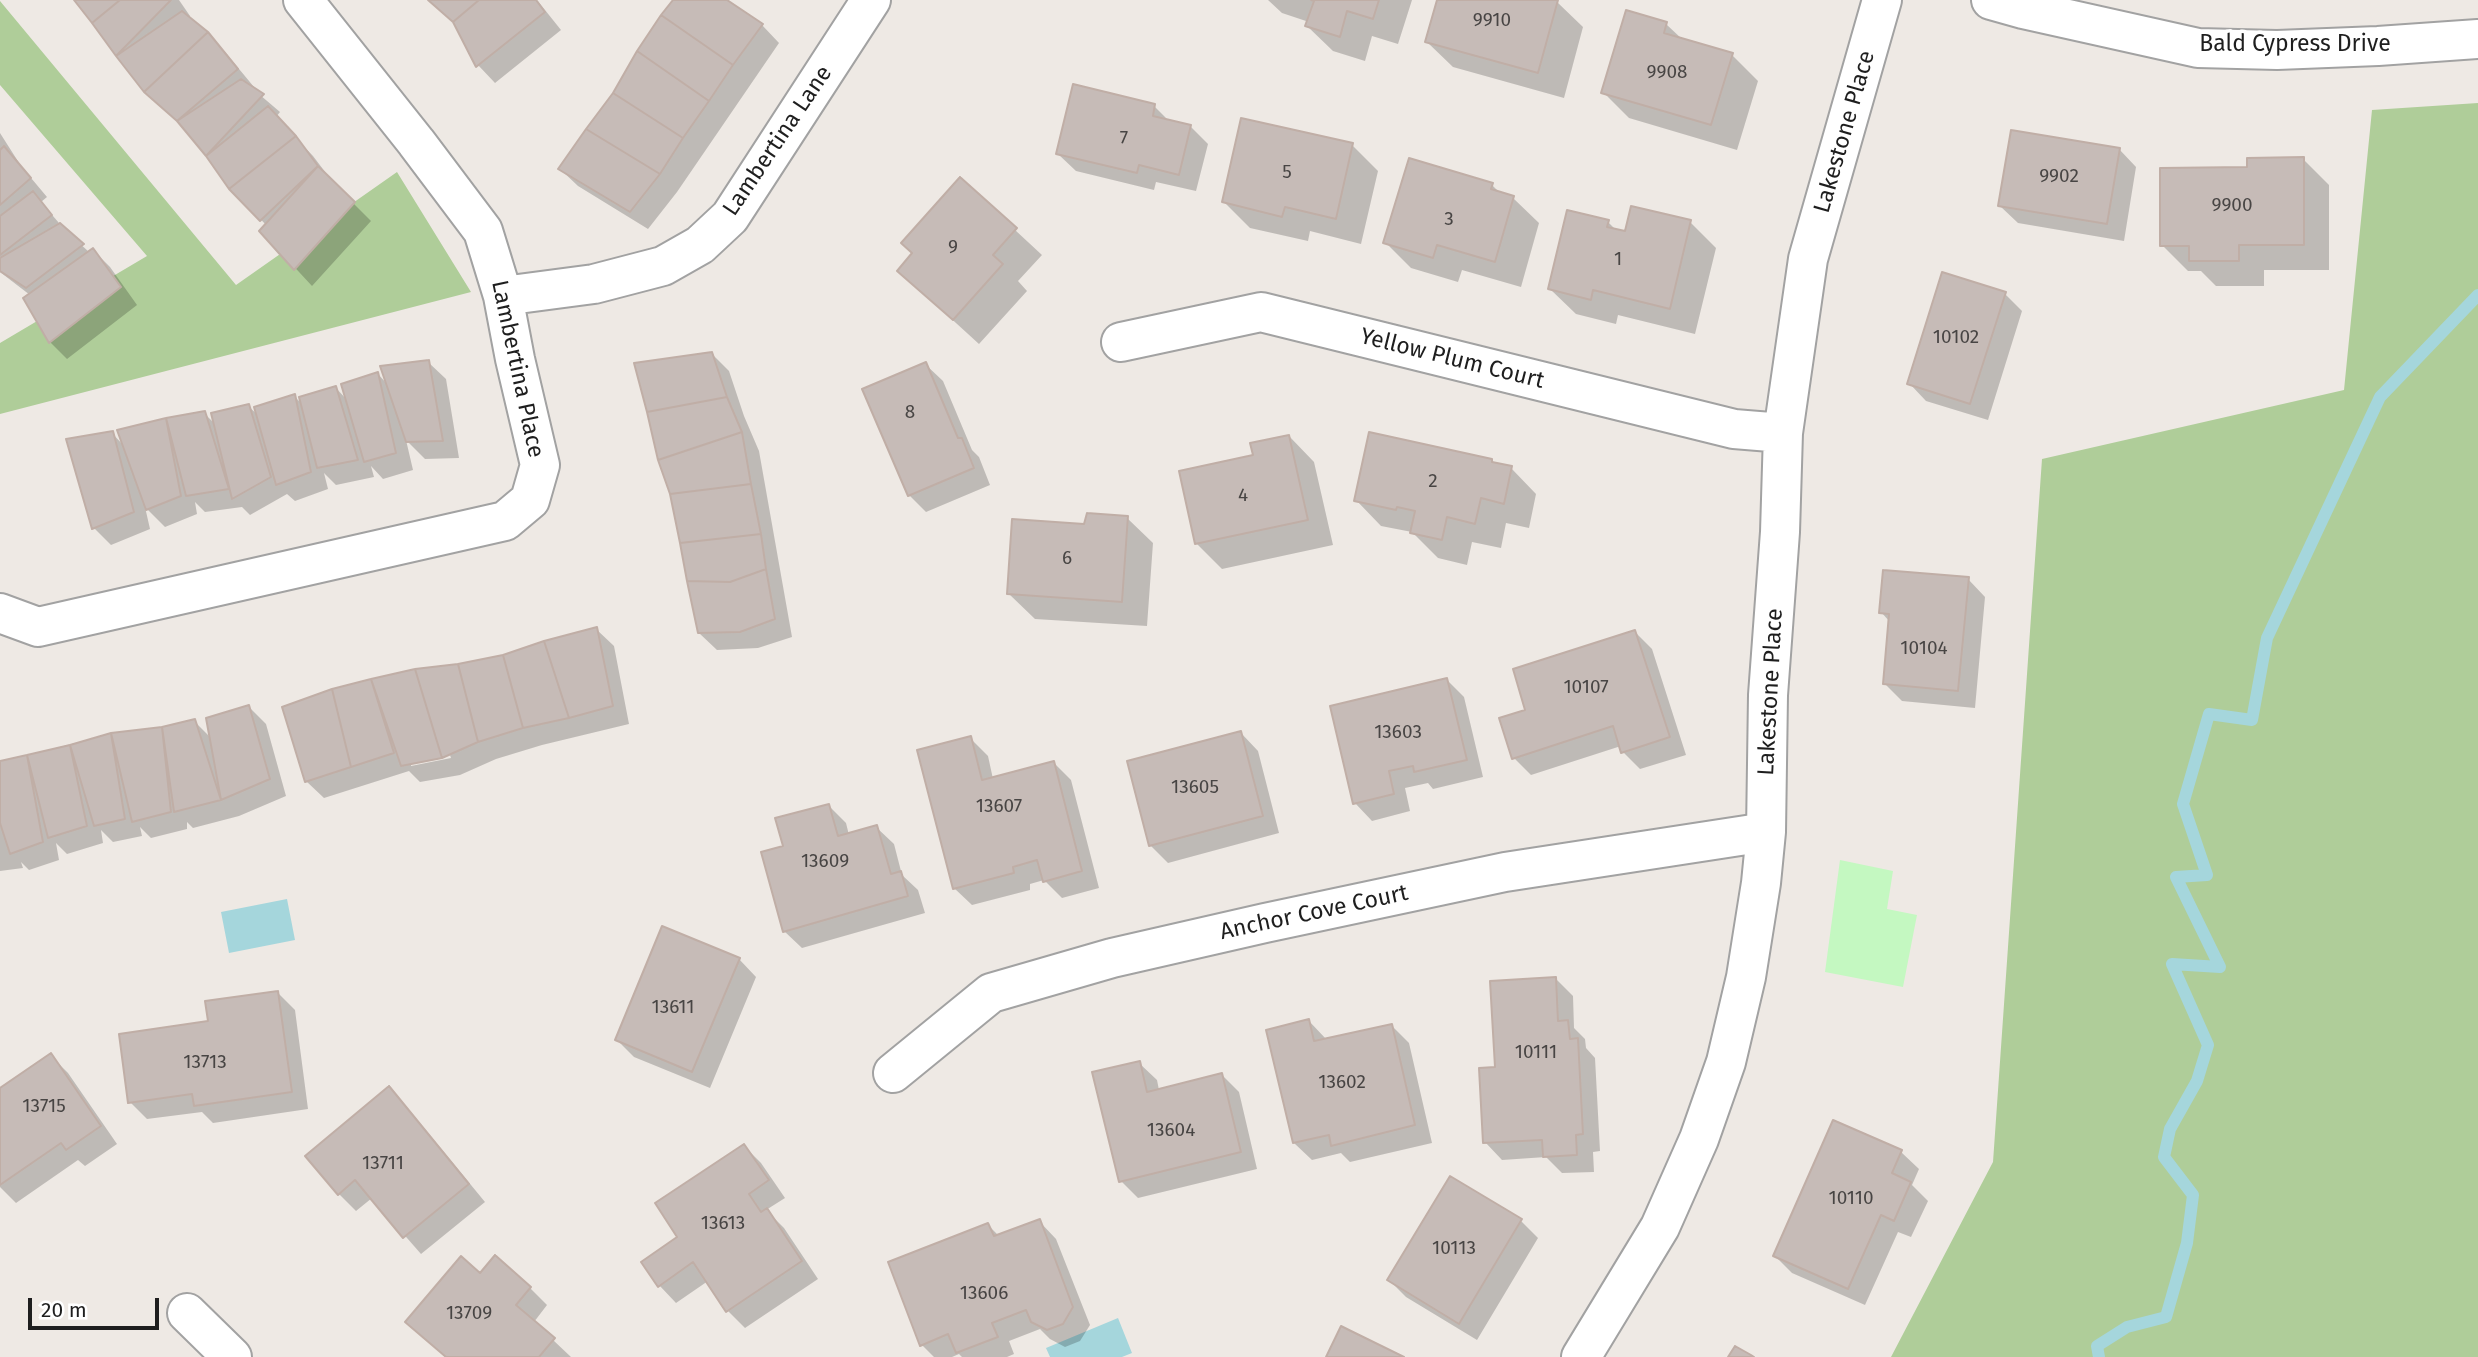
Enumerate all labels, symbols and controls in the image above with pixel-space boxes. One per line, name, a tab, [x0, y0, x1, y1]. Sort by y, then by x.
house number: 9910	[1473, 10, 1511, 32]
street label: Bald Cypress Drive	[2199, 31, 2391, 59]
street label: Lakestone Place	[1809, 48, 1881, 216]
street label: Lambertina Lane	[718, 61, 838, 221]
house number: 9908	[1646, 62, 1688, 84]
house number: 7	[1120, 128, 1128, 150]
house number: 5	[1282, 162, 1292, 184]
house number: 9902	[2039, 166, 2079, 188]
house number: 9900	[2211, 195, 2253, 217]
house number: 3	[1444, 209, 1454, 231]
house number: 9	[948, 237, 958, 259]
house number: 1	[1614, 249, 1622, 271]
street label: Lambertina Place	[485, 278, 549, 460]
street label: Yellow Plum Court	[1357, 323, 1547, 395]
house number: 10102	[1933, 327, 1979, 349]
house number: 8	[905, 402, 915, 424]
house number: 2	[1428, 471, 1438, 493]
house number: 4	[1238, 485, 1248, 507]
house number: 6	[1062, 548, 1072, 570]
street label: Lakestone Place	[1753, 608, 1789, 776]
house number: 10104	[1900, 638, 1948, 660]
house number: 10107	[1563, 677, 1609, 699]
house number: 13603	[1374, 722, 1422, 744]
house number: 13605	[1171, 777, 1219, 799]
house number: 13607	[976, 796, 1022, 818]
house number: 13609	[801, 851, 849, 873]
street label: Anchor Cove Court	[1217, 880, 1411, 946]
house number: 13611	[651, 997, 695, 1019]
house number: 10111	[1515, 1042, 1557, 1064]
house number: 13713	[183, 1052, 227, 1074]
house number: 13602	[1318, 1072, 1366, 1094]
house number: 13715	[22, 1096, 66, 1118]
house number: 13604	[1147, 1120, 1195, 1142]
house number: 13711	[362, 1153, 404, 1175]
house number: 10110	[1828, 1188, 1874, 1210]
house number: 13613	[701, 1213, 745, 1235]
house number: 10113	[1432, 1238, 1476, 1260]
house number: 13606	[960, 1283, 1008, 1305]
scale bar	[32, 1284, 163, 1328]
text: 20 m	[41, 1297, 87, 1323]
house number: 13709	[446, 1303, 492, 1325]

